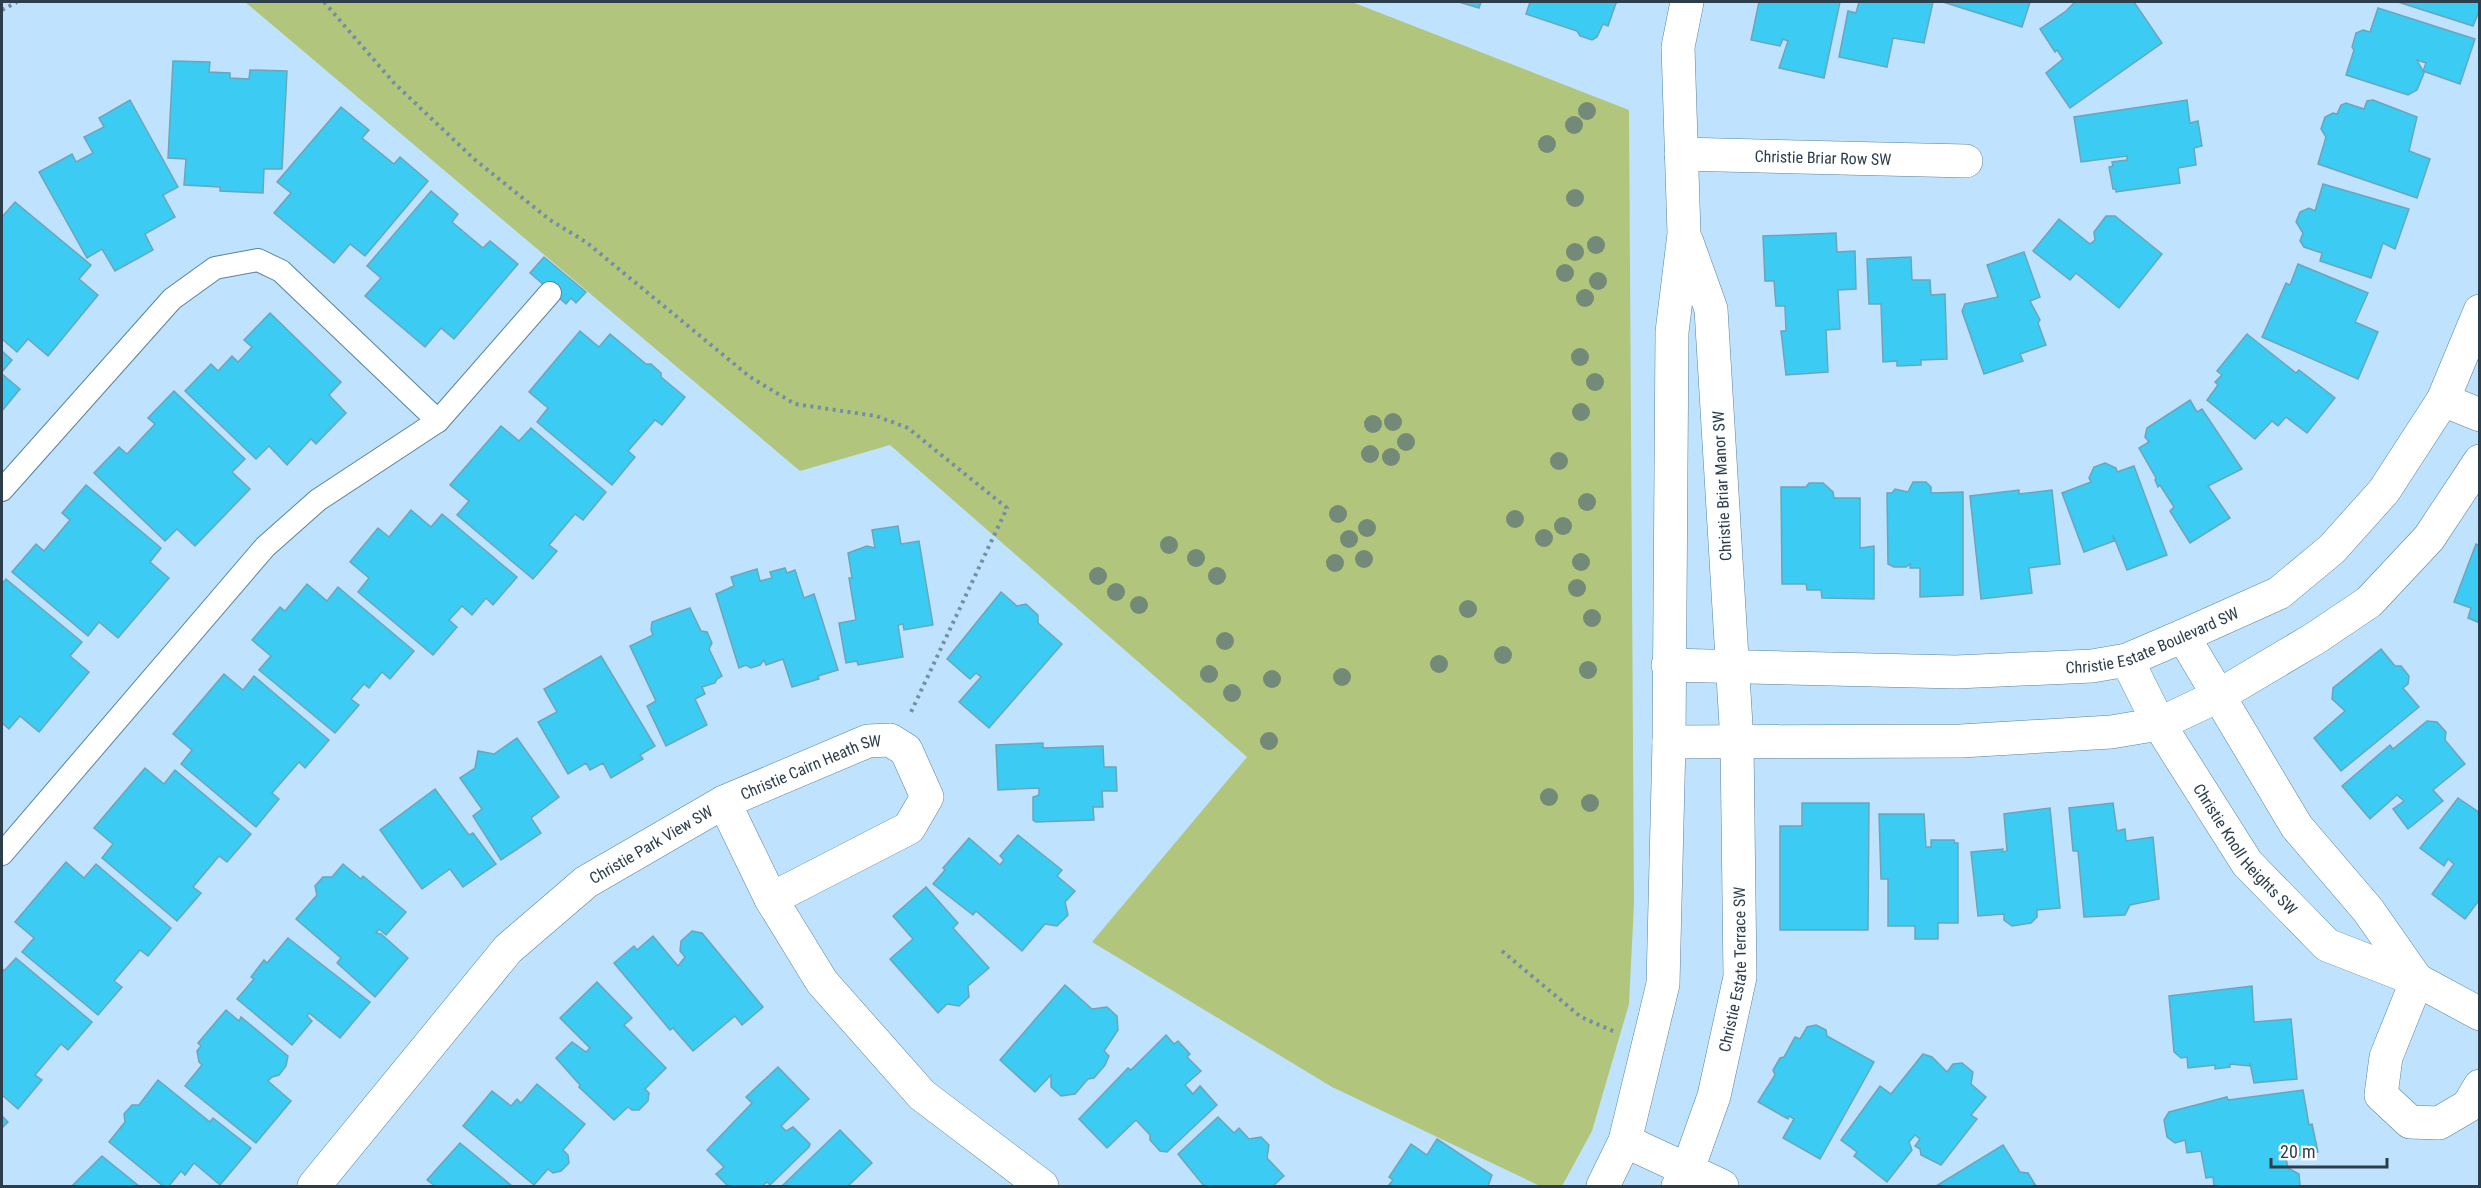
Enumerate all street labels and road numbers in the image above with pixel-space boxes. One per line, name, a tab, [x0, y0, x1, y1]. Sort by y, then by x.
street label: Christie Briar Row SW	[1754, 146, 1892, 169]
street label: Christie Briar Manor SW	[1709, 410, 1735, 562]
street label: Christie Estate Boulevard SW	[2065, 603, 2241, 677]
street label: Christie Cairn Heath SW	[737, 731, 881, 803]
street label: Christie Knoll Heights SW	[2190, 780, 2301, 918]
street label: Christie Park View SW	[586, 801, 716, 888]
street label: Christie Estate Terrace SW	[1714, 887, 1750, 1054]

